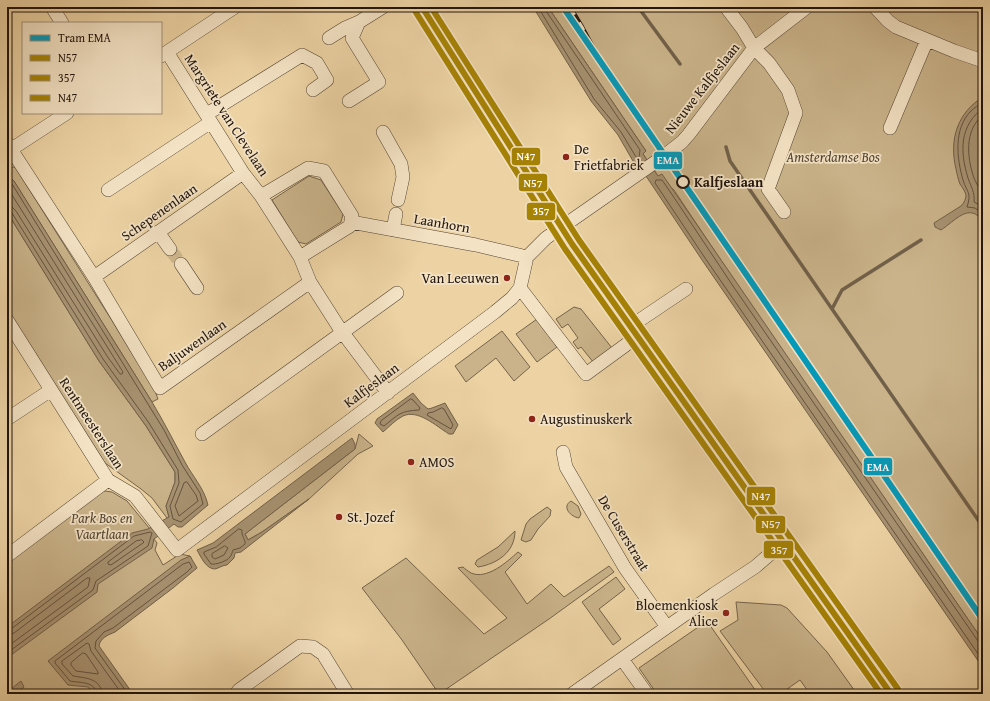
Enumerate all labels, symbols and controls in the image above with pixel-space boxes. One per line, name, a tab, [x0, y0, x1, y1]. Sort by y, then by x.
legend	[22, 22, 162, 114]
text: Tram EMA	[58, 29, 112, 46]
street label: Nieuwe Kalfjeslaan	[660, 38, 744, 138]
text: N57	[58, 49, 78, 66]
street label: Margriete van Clevelaan	[180, 50, 274, 180]
text: 357	[58, 69, 76, 86]
text: N47	[58, 89, 78, 106]
place label: De Frietfabriek	[574, 139, 645, 175]
line badge: N47	[511, 147, 541, 166]
park label: Amsterdamse Bos	[785, 147, 880, 167]
text: N47	[517, 148, 536, 164]
line badge: EMA	[653, 151, 683, 170]
marker: De Frietfabriek	[561, 152, 571, 162]
text: EMA	[657, 152, 679, 168]
place label: Kalfjeslaan	[694, 172, 764, 192]
line badge: N57	[518, 173, 548, 192]
text: N57	[524, 175, 543, 191]
marker: Kalfjeslaan	[676, 175, 690, 189]
street label: Schepenenlaan	[117, 178, 201, 246]
line badge: 357	[526, 202, 556, 221]
text: 357	[532, 203, 550, 219]
street label: Laanhorn	[412, 208, 472, 238]
place label: Van Leeuwen	[421, 268, 499, 288]
marker: Van Leeuwen	[502, 273, 512, 283]
street label: Baljuwenlaan	[154, 314, 230, 376]
street label: Kalfjeslaan	[339, 358, 403, 412]
street label: Rentmeesterslaan	[55, 373, 129, 473]
place label: Augustinuskerk	[540, 409, 633, 429]
marker: Augustinuskerk	[527, 414, 537, 424]
place label: AMOS	[419, 452, 454, 472]
marker: AMOS	[406, 457, 416, 467]
line badge: EMA	[863, 457, 893, 476]
text: EMA	[867, 459, 889, 475]
line badge: N47	[746, 486, 776, 506]
text: N47	[752, 488, 771, 504]
street label: De Cuserstraat	[593, 491, 655, 575]
place label: St. Jozef	[347, 507, 396, 527]
park label: Park Bos en Vaartlaan	[70, 508, 133, 544]
marker: St. Jozef	[334, 512, 344, 522]
line badge: N57	[755, 515, 786, 534]
text: N57	[762, 516, 781, 532]
line badge: 357	[763, 540, 794, 559]
text: 357	[770, 542, 788, 558]
place label: Bloemenkiosk Alice	[636, 595, 719, 631]
marker: Bloemenkiosk Alice	[721, 608, 731, 618]

